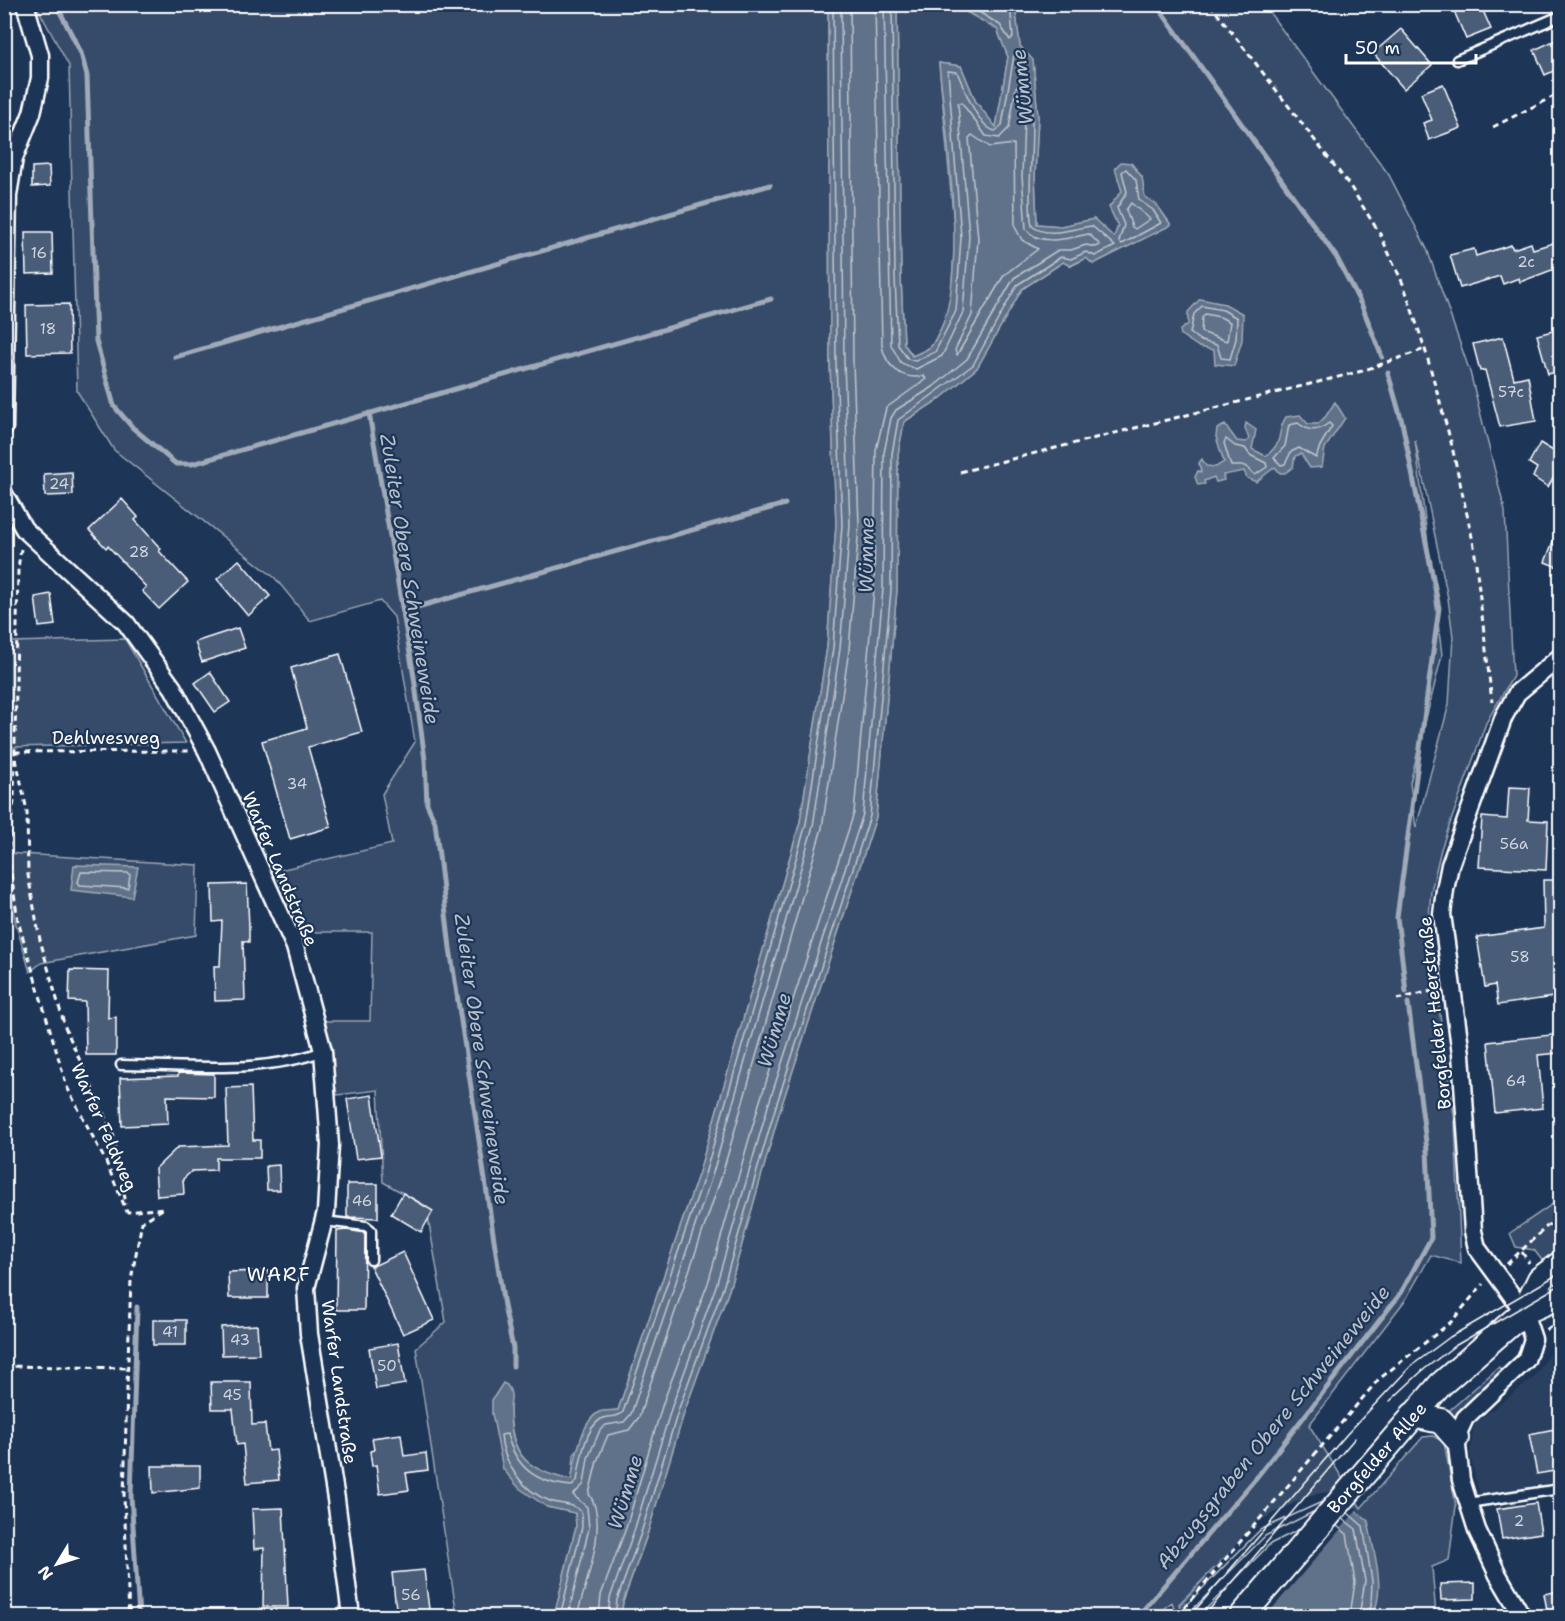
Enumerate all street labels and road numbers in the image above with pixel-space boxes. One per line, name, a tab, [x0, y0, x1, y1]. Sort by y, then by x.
street label: Dehlwesweg	[52, 726, 160, 750]
street label: Warfer Landstraße	[237, 788, 323, 950]
street label: Borgfelder Heerstraße	[1413, 915, 1457, 1111]
street label: Warfer Feldweg	[65, 1059, 143, 1195]
street label: Warfer Landstraße	[316, 1298, 362, 1466]
street label: Borgfelder Allee	[1322, 1397, 1432, 1519]

